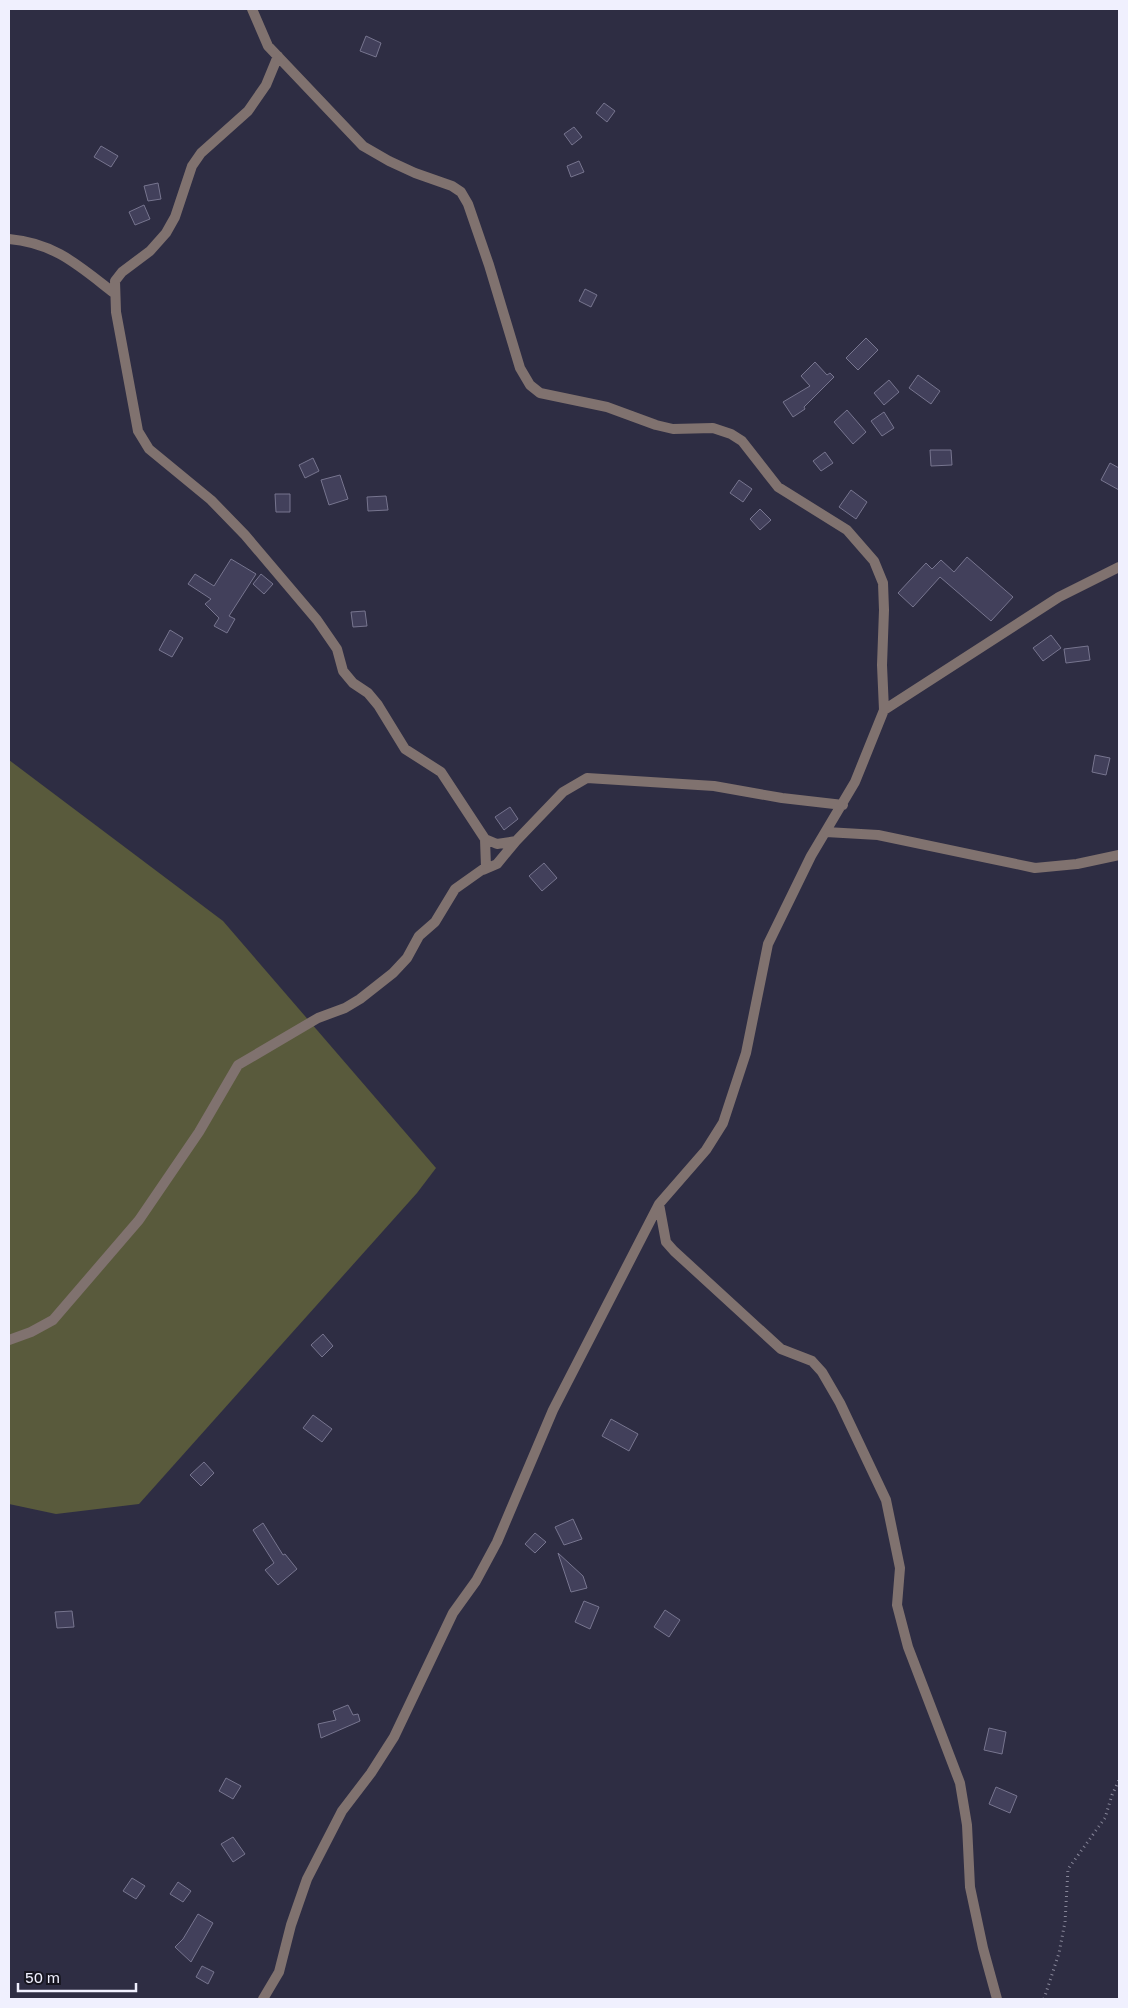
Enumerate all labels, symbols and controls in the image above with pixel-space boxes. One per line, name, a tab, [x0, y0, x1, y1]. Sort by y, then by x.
scale bar	[18, 1960, 135, 1992]
text: 50 m	[25, 1968, 60, 1986]

